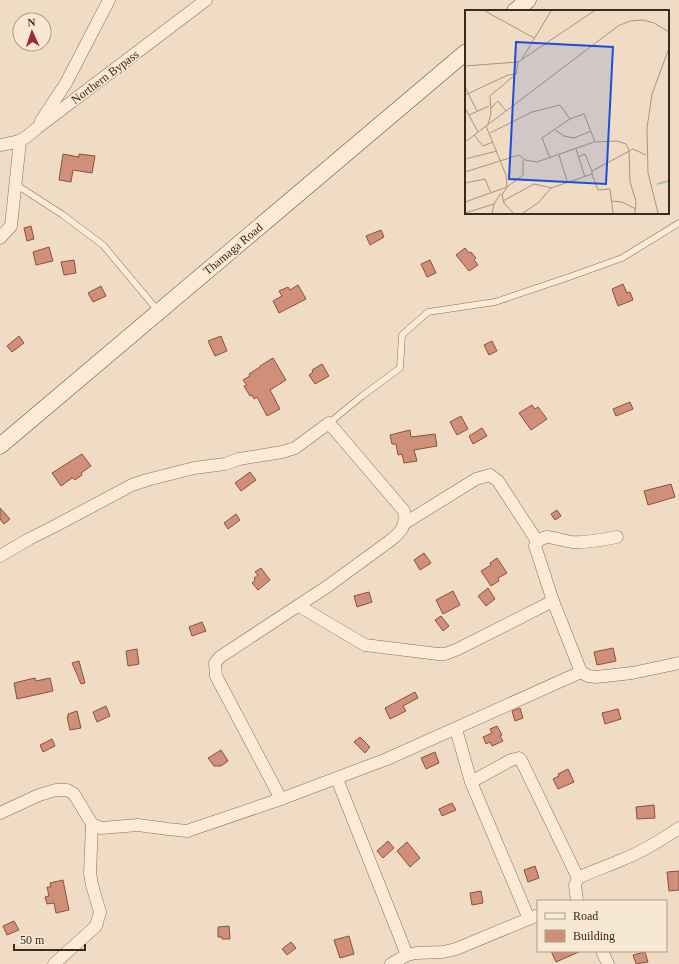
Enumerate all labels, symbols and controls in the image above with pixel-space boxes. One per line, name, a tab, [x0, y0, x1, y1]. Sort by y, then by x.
inset map	[465, 10, 669, 214]
north arrow	[12, 12, 52, 52]
text: N	[27, 16, 36, 28]
street label: Northern Bypass	[68, 47, 142, 107]
street label: Thamaga Road	[201, 220, 265, 278]
legend	[537, 900, 667, 952]
text: Road	[573, 909, 598, 923]
scale bar	[14, 926, 85, 952]
text: Building	[573, 929, 615, 943]
text: 50 m	[20, 933, 45, 947]

